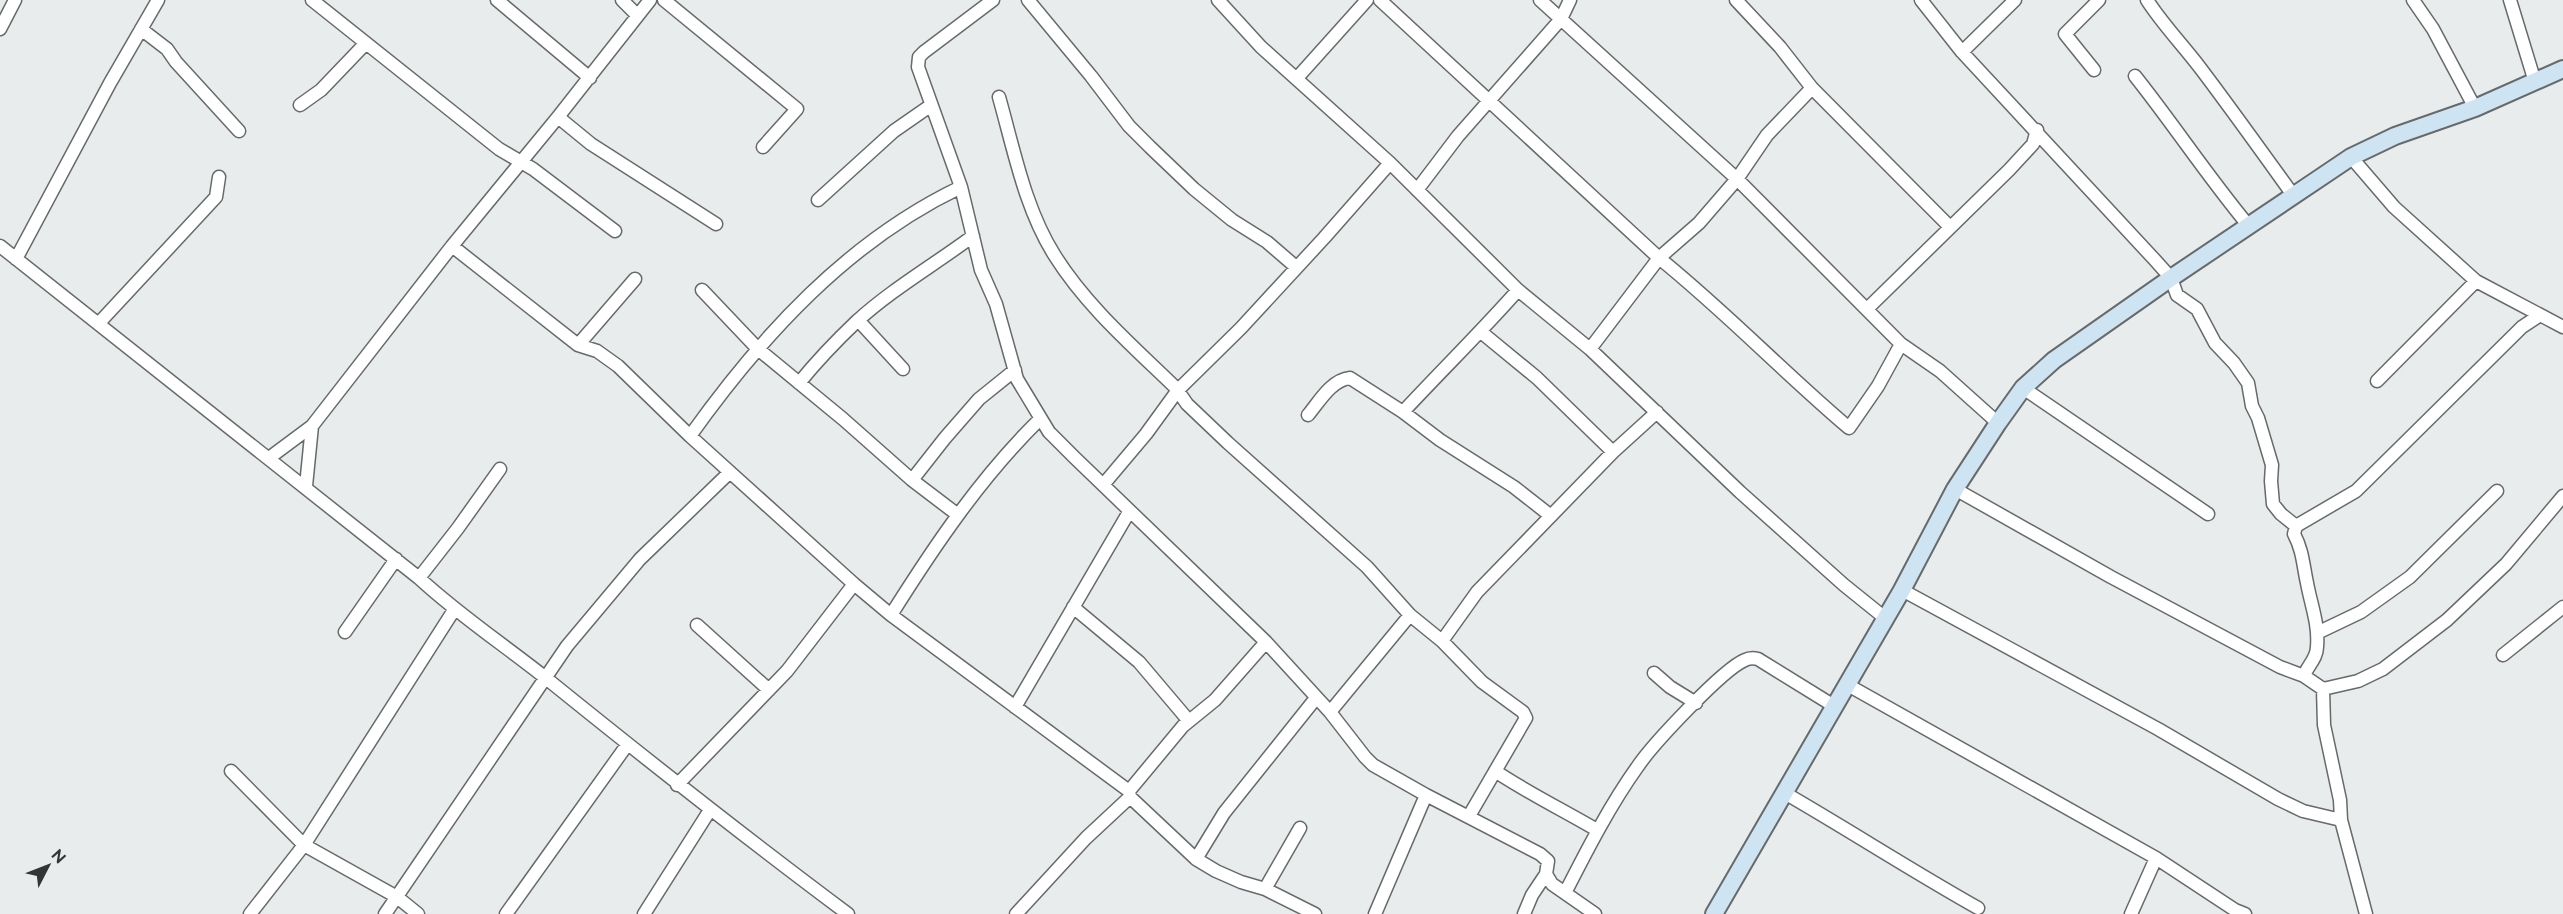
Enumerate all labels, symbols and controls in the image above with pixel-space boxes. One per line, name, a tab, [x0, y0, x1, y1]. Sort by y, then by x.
north arrow	[18, 836, 78, 896]
text: N	[48, 845, 70, 867]

